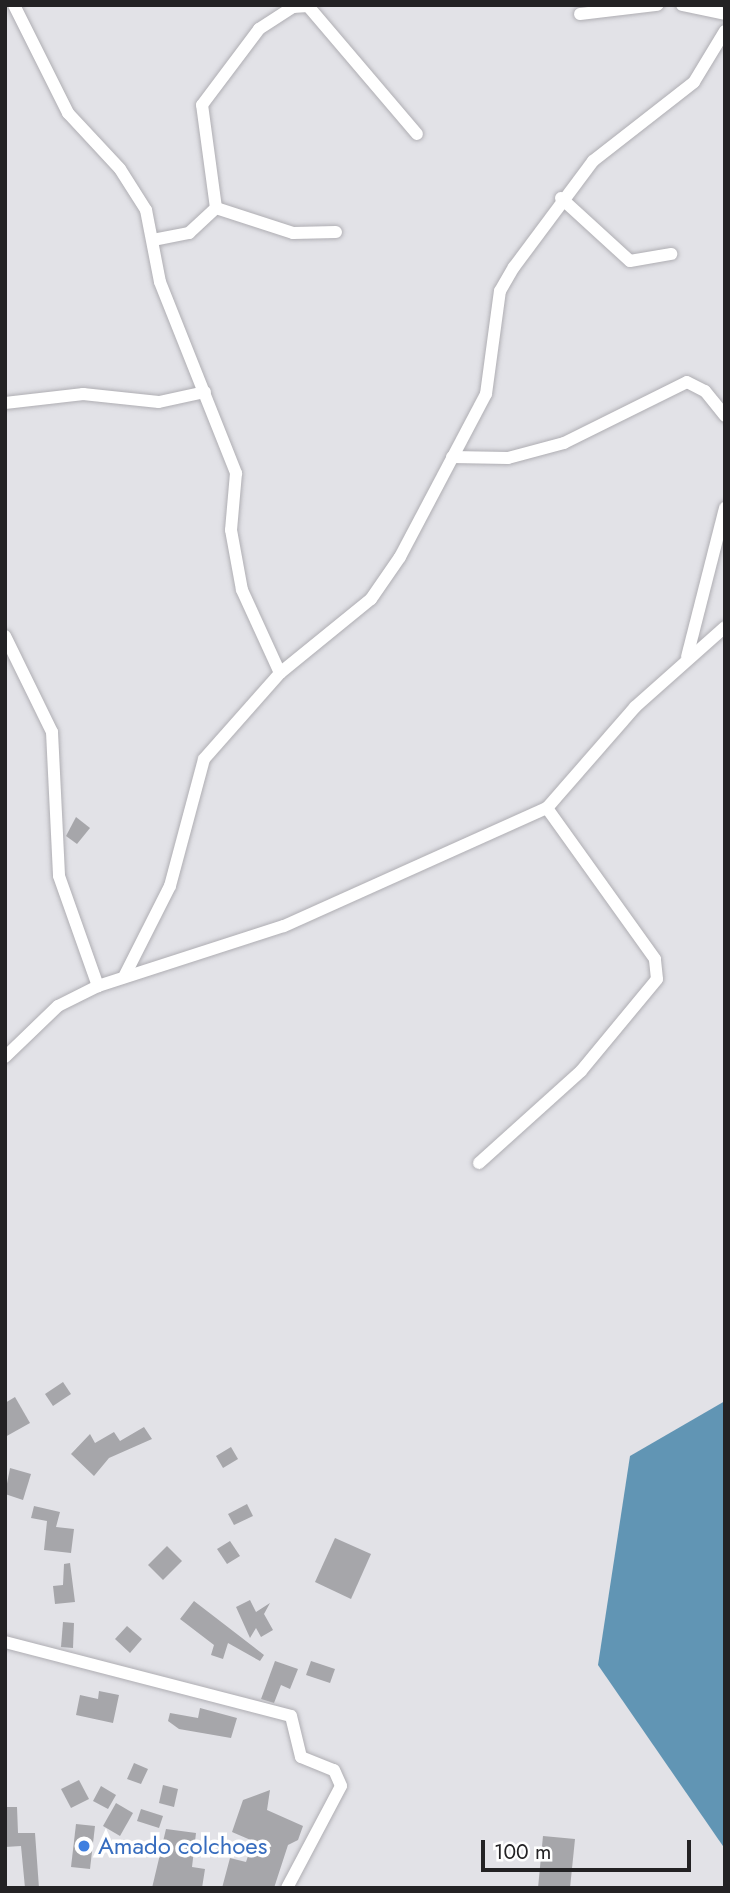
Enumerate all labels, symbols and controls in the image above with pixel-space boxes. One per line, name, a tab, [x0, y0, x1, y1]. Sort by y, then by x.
scale bar	[485, 1826, 695, 1870]
place label: Amado colchoes	[98, 1832, 267, 1860]
text: 100 m	[494, 1837, 551, 1867]
marker: Amado colchoes	[76, 1838, 92, 1854]

